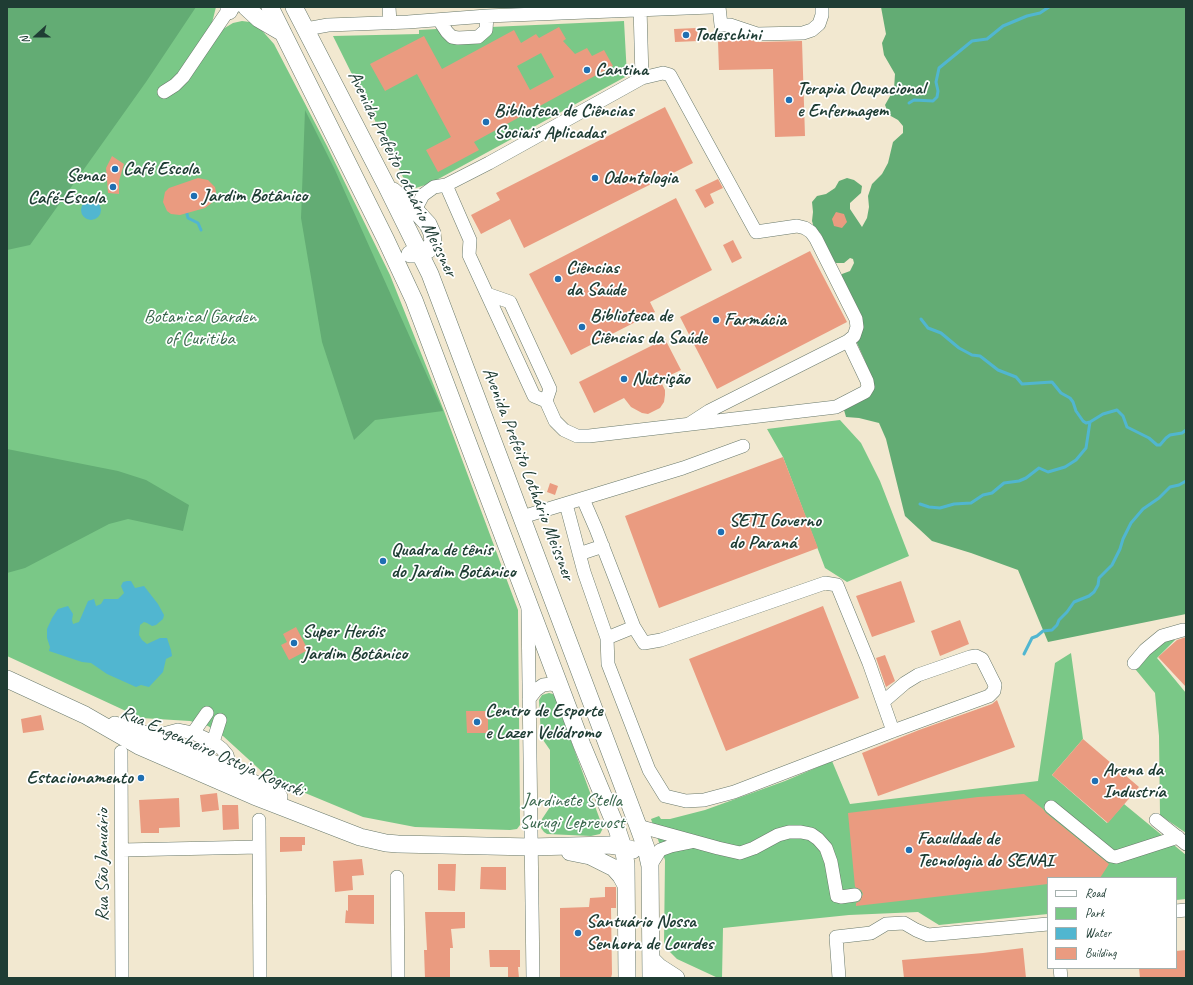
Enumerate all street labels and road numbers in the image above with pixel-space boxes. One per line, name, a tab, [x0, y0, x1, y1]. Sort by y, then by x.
street label: Avenida Prefeito Lothário Meissner	[342, 67, 462, 281]
street label: Avenida Prefeito Lothário Meissner	[477, 364, 579, 584]
street label: Rua Engenheiro Ostoja Roguski	[117, 701, 307, 803]
street label: Rua São Januário	[92, 809, 114, 921]

